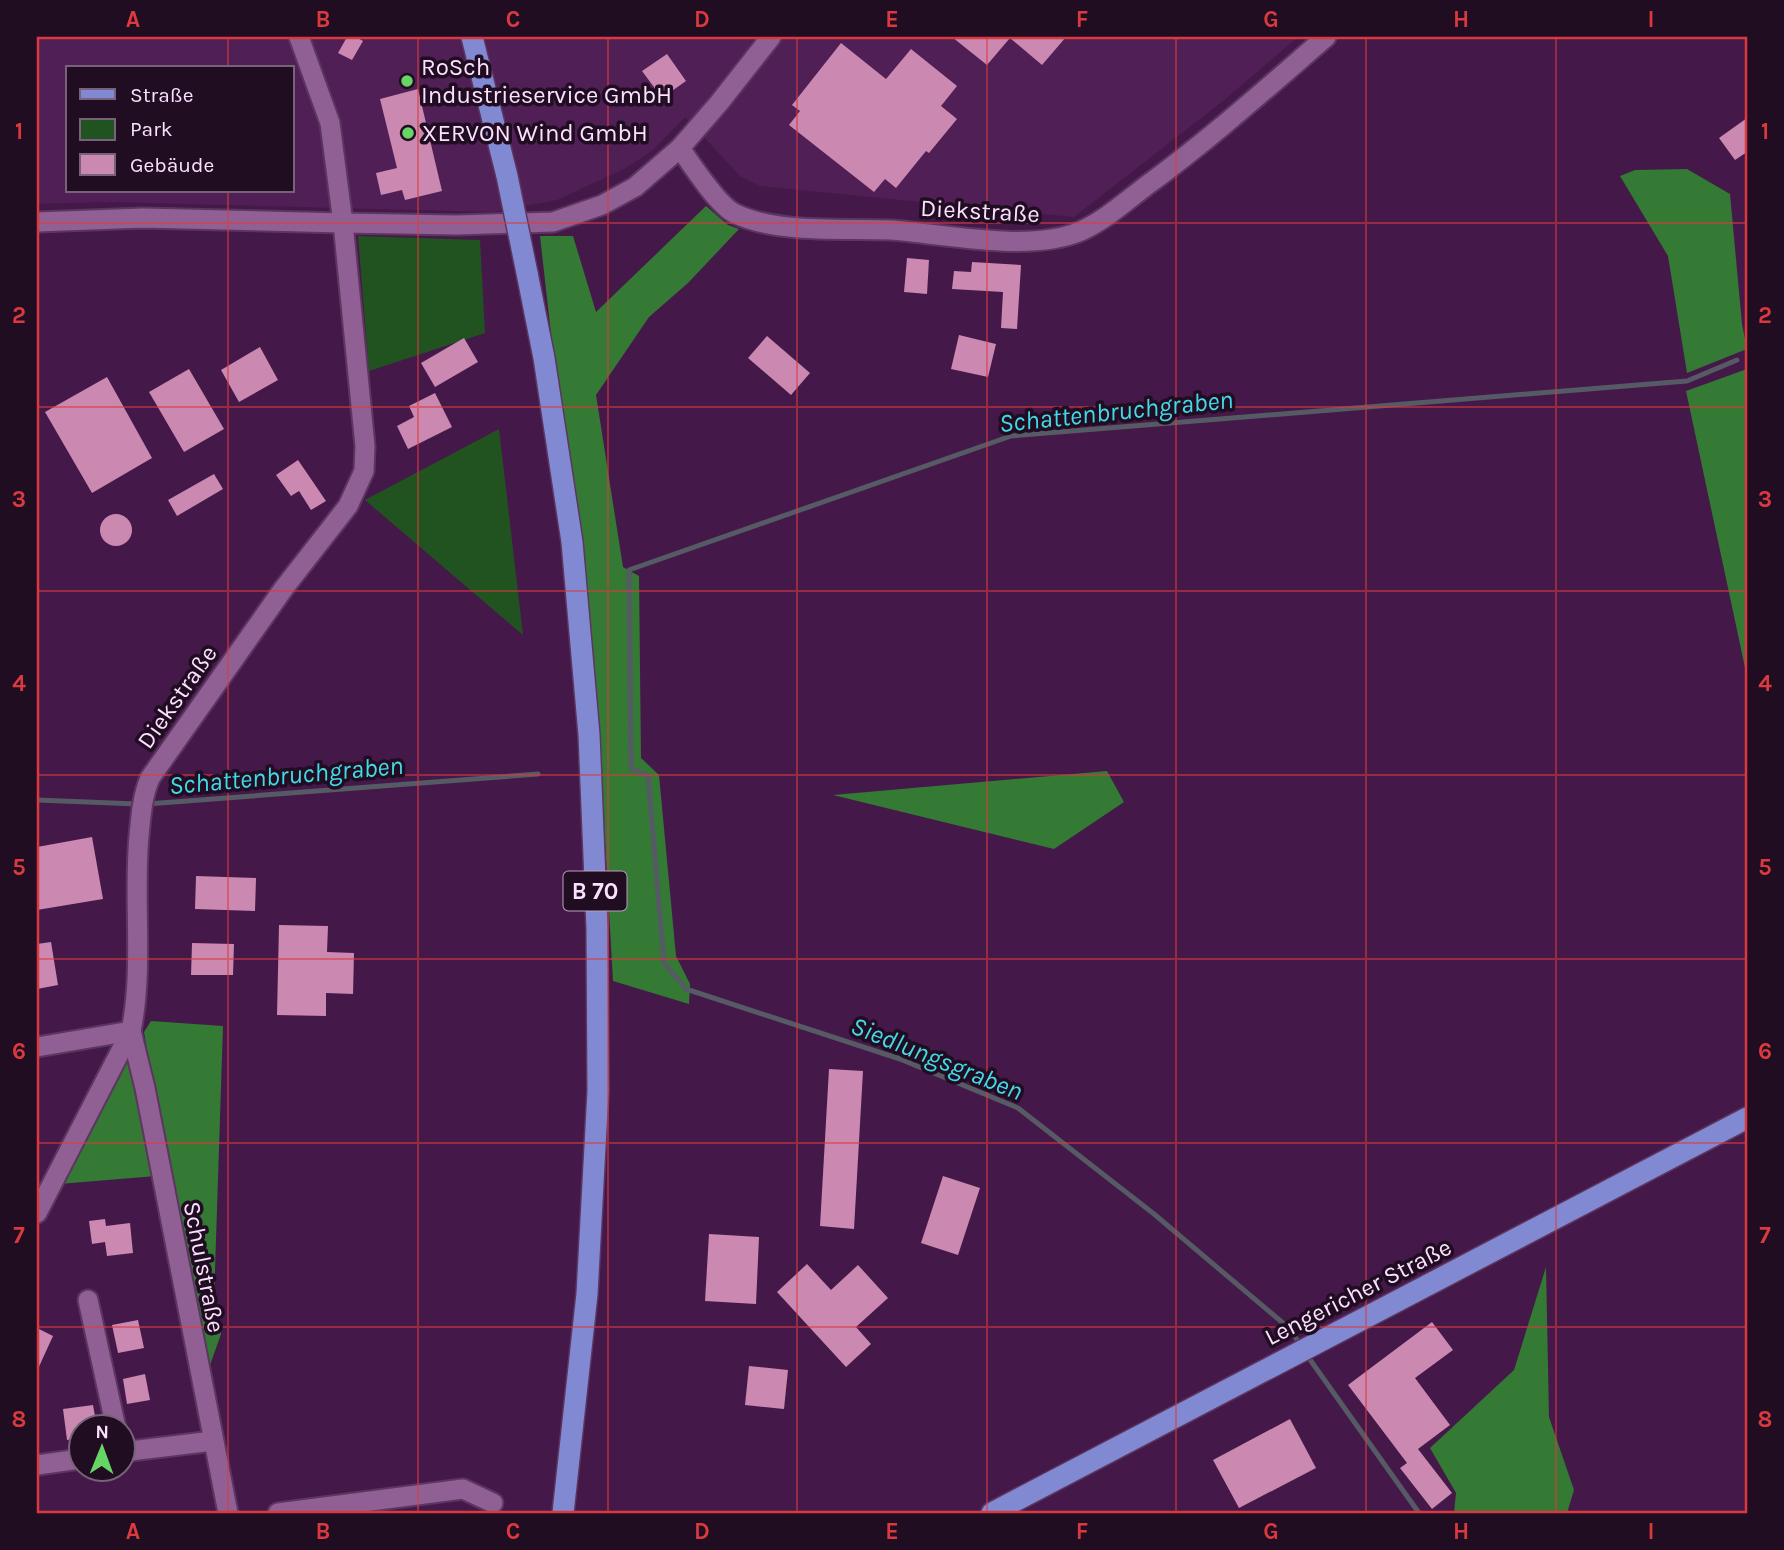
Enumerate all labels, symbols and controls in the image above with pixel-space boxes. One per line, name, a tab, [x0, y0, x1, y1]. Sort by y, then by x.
text: A	[126, 6, 140, 33]
text: B	[316, 6, 330, 33]
text: C	[506, 6, 520, 33]
text: D	[694, 6, 710, 33]
text: E	[885, 6, 899, 33]
text: F	[1076, 6, 1088, 33]
text: G	[1263, 6, 1279, 33]
text: H	[1453, 6, 1469, 33]
text: I	[1647, 6, 1655, 33]
place label: RoSch Industrieservice GmbH	[421, 53, 672, 109]
legend	[66, 66, 294, 192]
marker: RoSch Industrieservice GmbH	[399, 73, 415, 89]
text: Straße	[130, 83, 193, 107]
text: Park	[130, 117, 173, 141]
text: 1	[15, 118, 23, 145]
text: 1	[1761, 118, 1769, 145]
place label: XERVON Wind GmbH	[422, 119, 648, 147]
marker: XERVON Wind GmbH	[400, 125, 416, 141]
text: Gebäude	[130, 153, 214, 177]
street label: Diekstraße	[920, 194, 1040, 228]
text: 2	[12, 302, 26, 329]
text: 2	[1758, 302, 1772, 329]
water label: Schattenbruchgraben	[997, 384, 1235, 439]
text: 3	[12, 486, 26, 513]
text: 3	[1758, 486, 1772, 513]
street label: Diekstraße	[131, 640, 223, 754]
text: 4	[12, 670, 26, 697]
text: 4	[1758, 670, 1772, 697]
water label: Schattenbruchgraben	[168, 750, 405, 801]
text: 5	[12, 854, 26, 881]
text: 5	[1758, 854, 1772, 881]
road number: B 70	[564, 872, 626, 911]
water label: Siedlungsgraben	[846, 1010, 1027, 1107]
text: 6	[12, 1038, 26, 1065]
text: 6	[1758, 1038, 1772, 1065]
street label: Schulstraße	[178, 1199, 230, 1335]
text: 7	[13, 1222, 25, 1249]
text: 7	[1759, 1222, 1771, 1249]
street label: Lengericher Straße	[1260, 1233, 1456, 1351]
text: 8	[12, 1406, 26, 1433]
text: 8	[1758, 1406, 1772, 1433]
north arrow	[66, 1414, 136, 1484]
text: N	[95, 1421, 109, 1443]
text: A	[126, 1518, 140, 1545]
text: B	[316, 1518, 330, 1545]
text: C	[506, 1518, 520, 1545]
text: D	[694, 1518, 710, 1545]
text: E	[885, 1518, 899, 1545]
text: F	[1076, 1518, 1088, 1545]
text: G	[1263, 1518, 1279, 1545]
text: H	[1453, 1518, 1469, 1545]
text: I	[1647, 1518, 1655, 1545]

